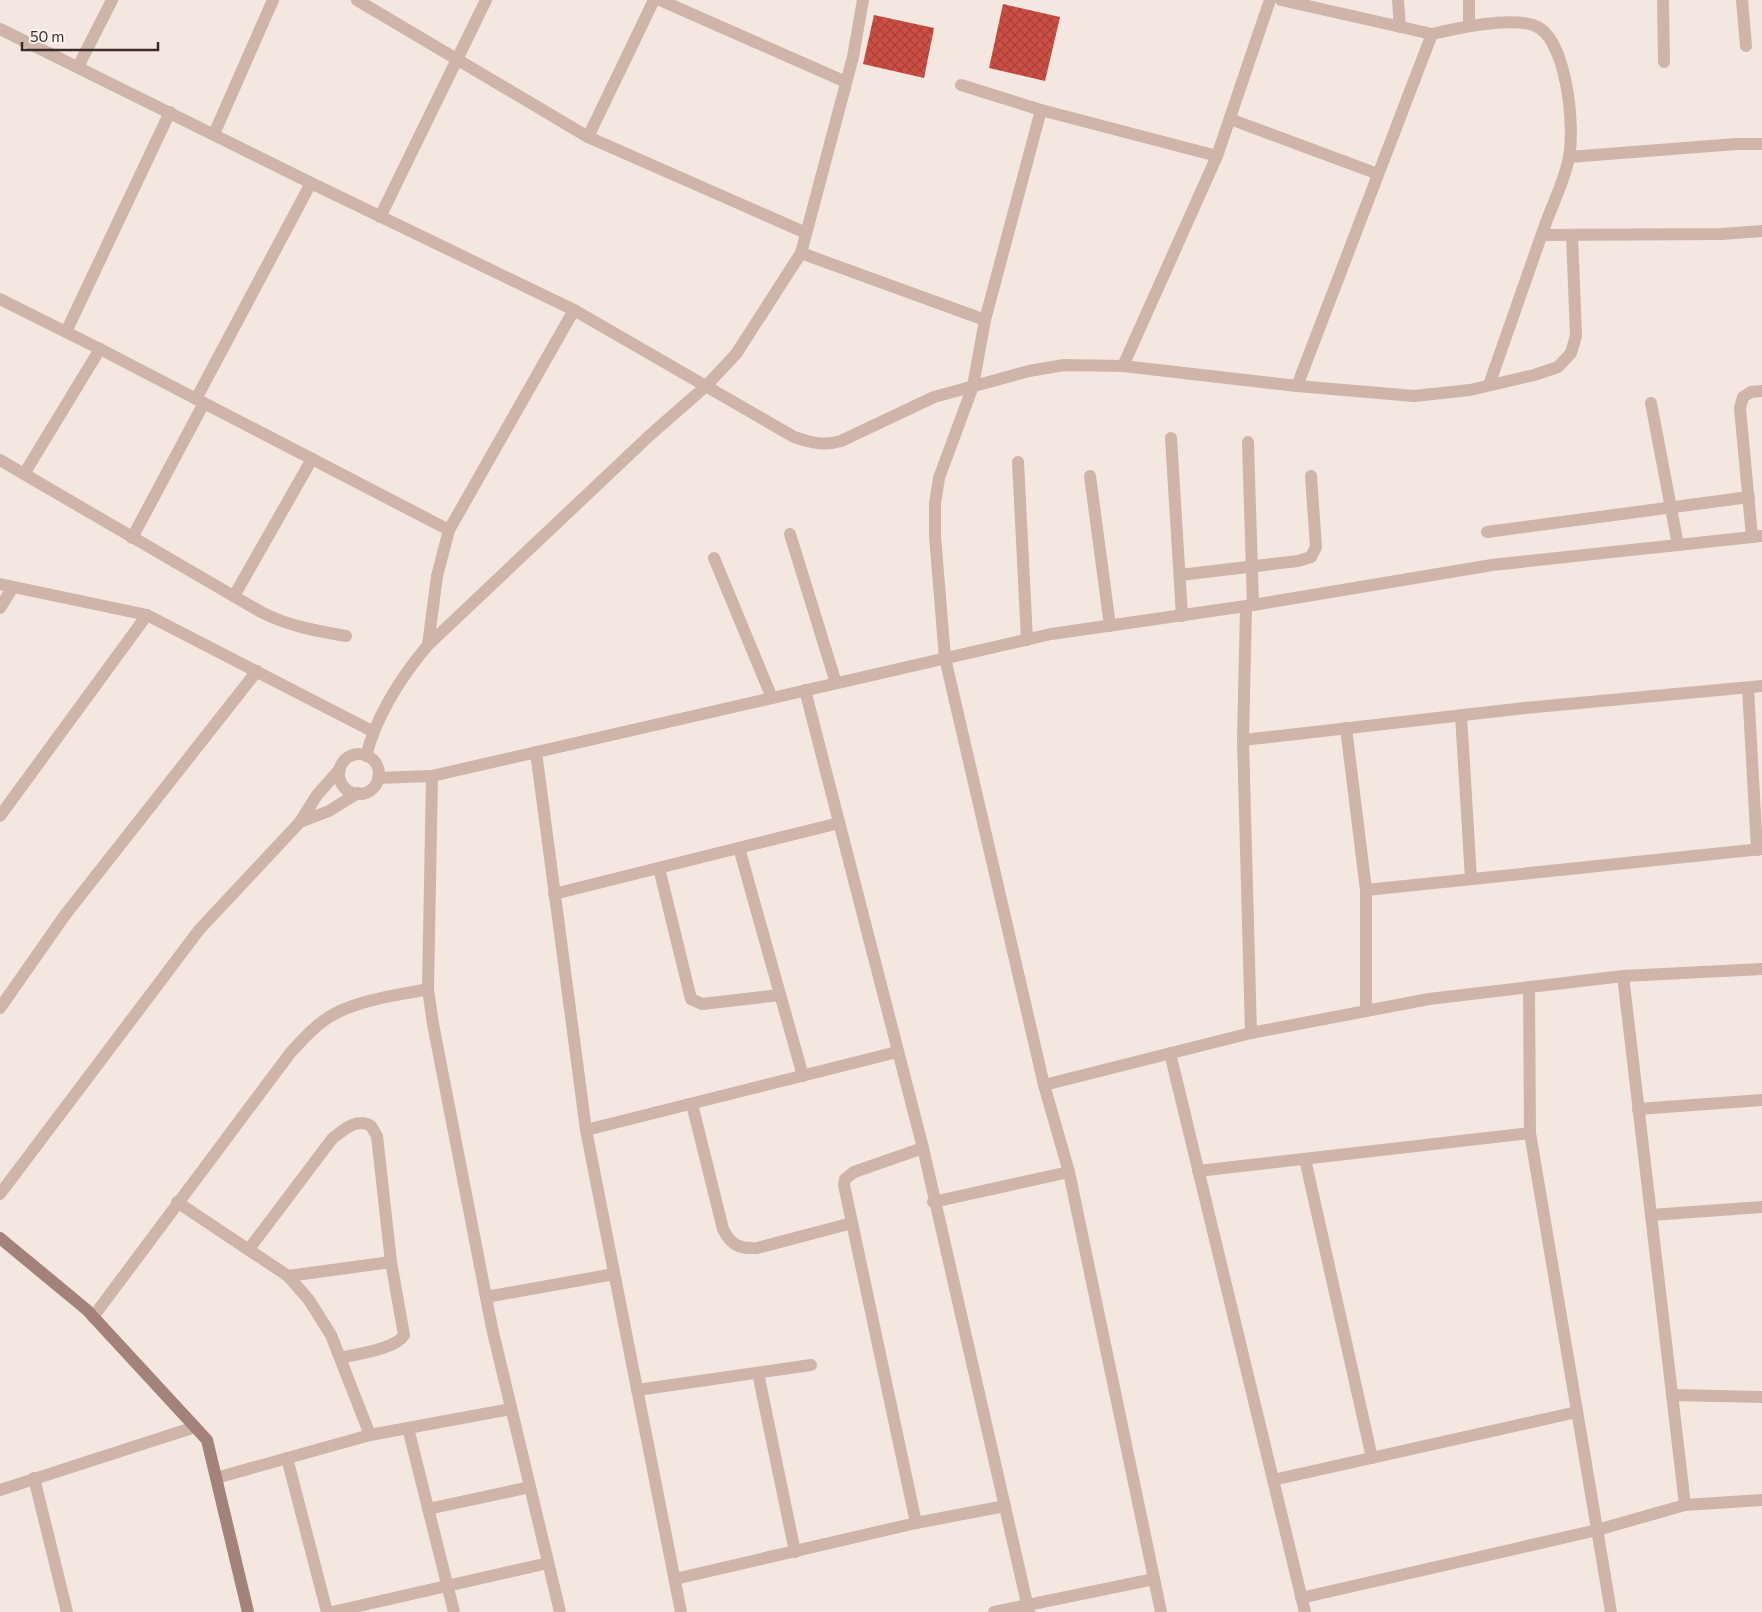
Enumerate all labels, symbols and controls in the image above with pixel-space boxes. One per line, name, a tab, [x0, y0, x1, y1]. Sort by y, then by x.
scale bar	[22, 20, 159, 52]
text: 50 m	[30, 27, 64, 45]

